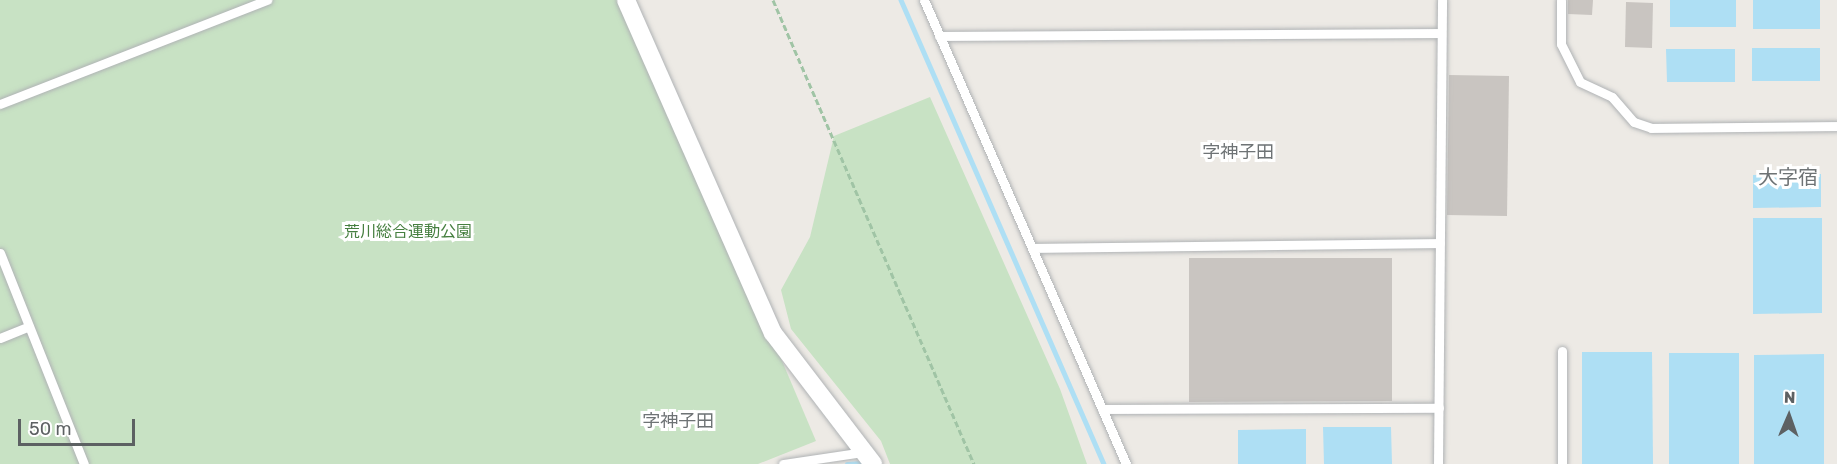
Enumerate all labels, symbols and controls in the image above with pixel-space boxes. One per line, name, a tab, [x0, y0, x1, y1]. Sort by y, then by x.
district label: 字神子田	[1202, 141, 1274, 163]
district label: 大字宿	[1758, 165, 1818, 189]
park label: 荒川総合運動公園	[344, 222, 472, 242]
north arrow	[1759, 386, 1819, 446]
text: N	[1784, 388, 1796, 407]
scale bar	[21, 407, 138, 445]
district label: 字神子田	[642, 410, 714, 432]
text: 50 m	[29, 418, 72, 440]

